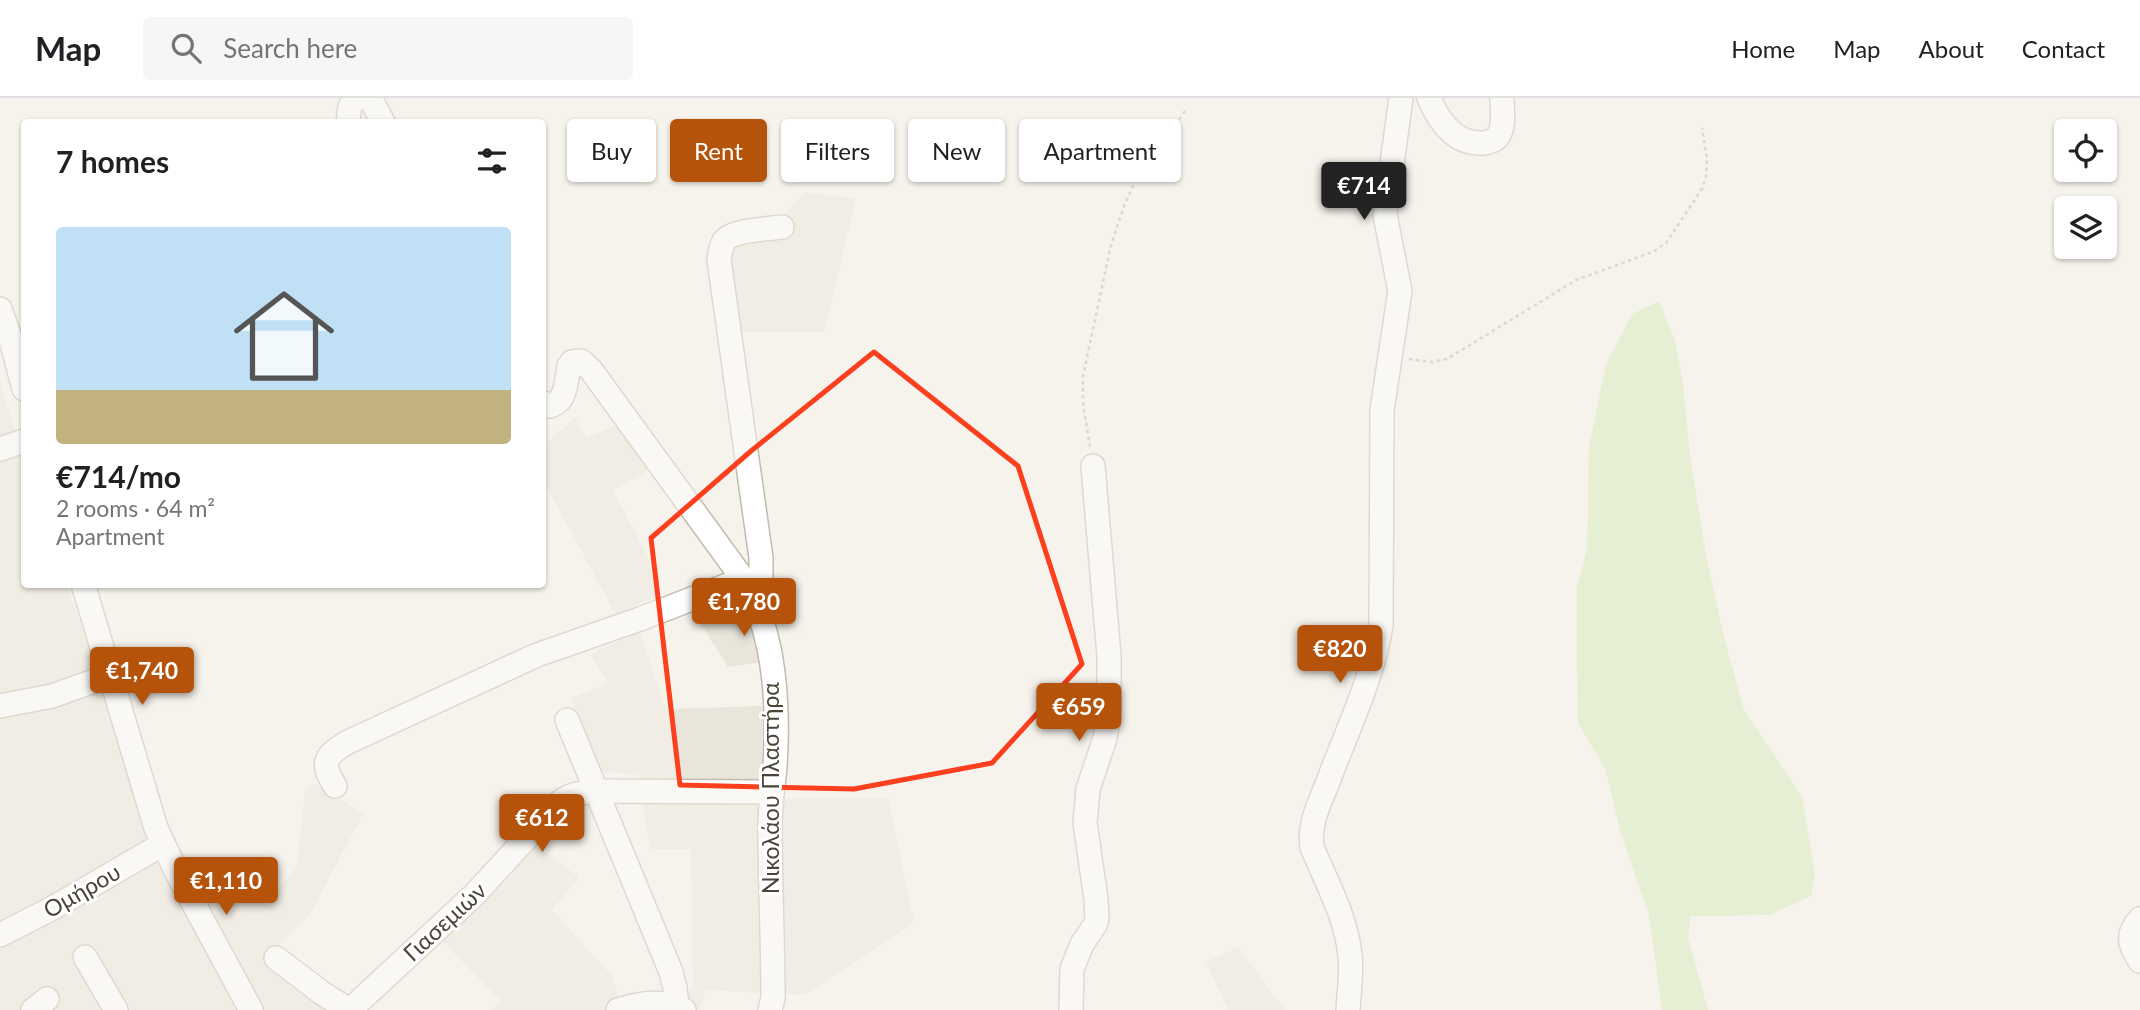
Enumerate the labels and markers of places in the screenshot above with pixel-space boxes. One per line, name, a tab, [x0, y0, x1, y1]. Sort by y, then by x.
pin: €714	[1323, 162, 1405, 222]
pin: €1,780	[687, 578, 801, 638]
pin: €820	[1299, 626, 1381, 685]
pin: €1,740	[85, 648, 199, 707]
pin: €659	[1038, 684, 1120, 743]
pin: €612	[501, 794, 583, 854]
pin: €1,110	[169, 858, 283, 917]

